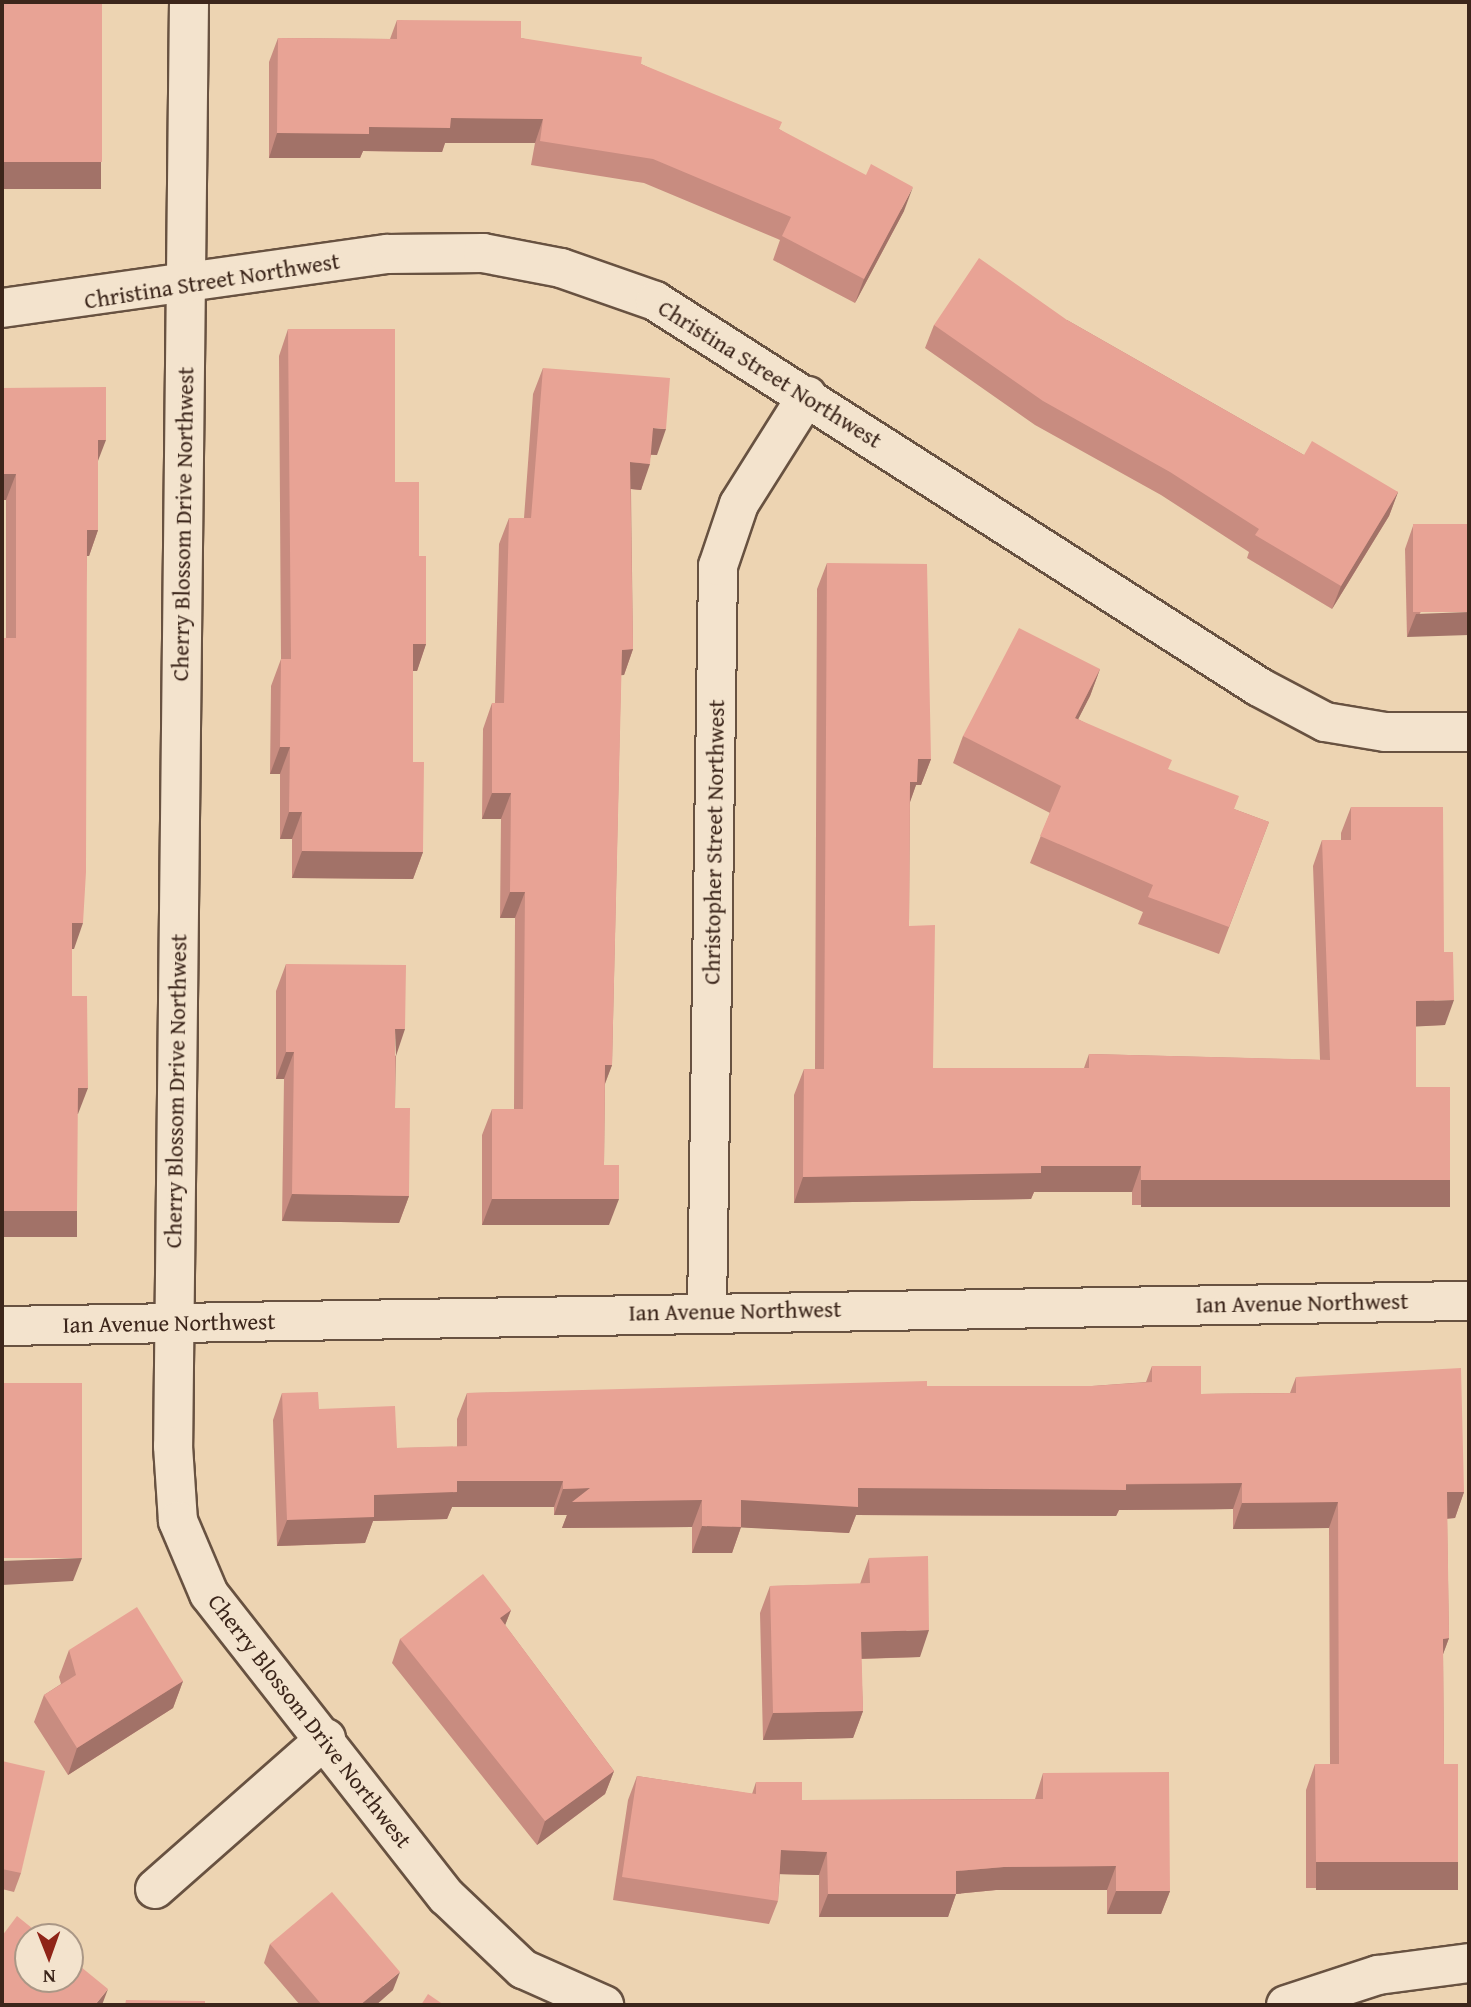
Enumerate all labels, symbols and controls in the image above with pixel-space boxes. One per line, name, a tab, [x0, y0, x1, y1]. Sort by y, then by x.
street label: Christina Street Northwest	[82, 247, 342, 315]
street label: Christina Street Northwest	[653, 294, 887, 454]
street label: Cherry Blossom Drive Northwest	[166, 366, 200, 682]
street label: Christopher Street Northwest	[698, 699, 730, 985]
street label: Cherry Blossom Drive Northwest	[159, 933, 193, 1249]
street label: Ian Avenue Northwest	[1195, 1287, 1409, 1319]
street label: Ian Avenue Northwest	[628, 1295, 842, 1327]
street label: Ian Avenue Northwest	[62, 1307, 276, 1339]
street label: Cherry Blossom Drive Northwest	[202, 1589, 418, 1853]
north arrow	[14, 1923, 84, 1993]
text: N	[43, 1963, 56, 1991]

